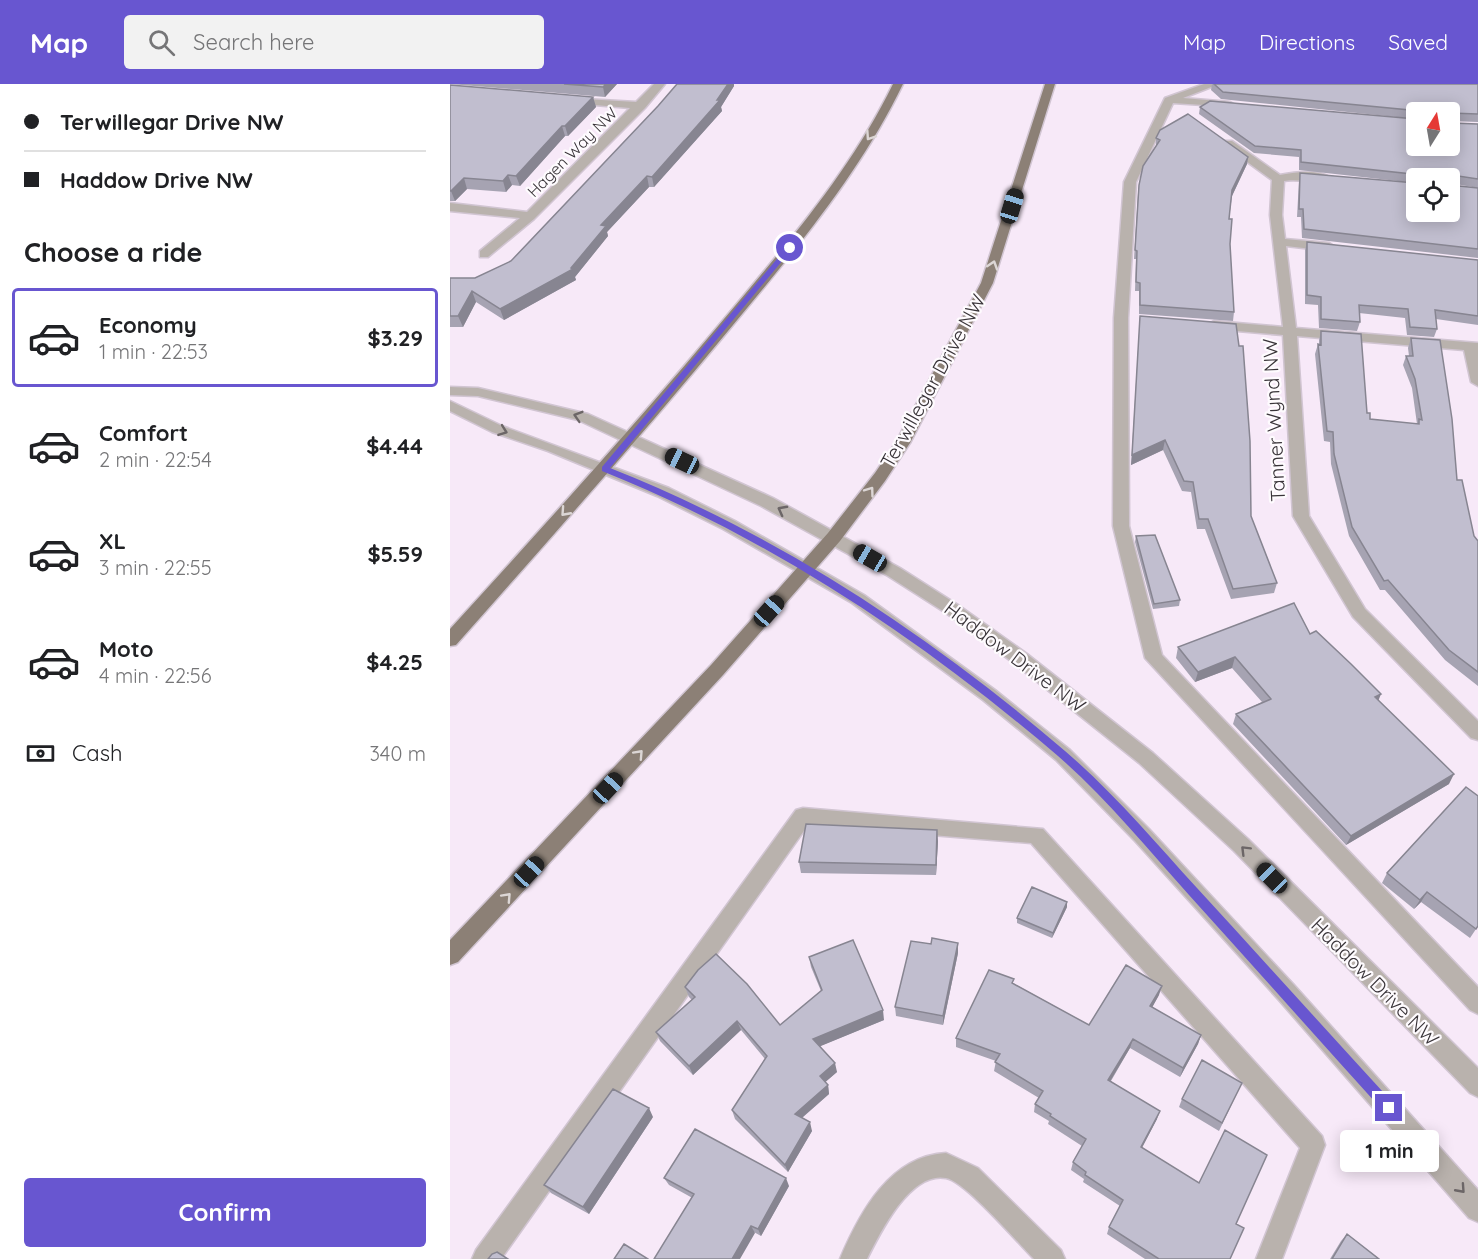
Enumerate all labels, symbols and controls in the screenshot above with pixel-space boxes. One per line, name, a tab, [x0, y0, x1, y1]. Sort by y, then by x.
search box	[124, 15, 544, 69]
text: Map	[30, 25, 88, 60]
icon: search	[145, 26, 178, 59]
text: Search here	[193, 28, 315, 56]
text: Map	[1183, 29, 1226, 55]
text: Directions	[1259, 29, 1355, 55]
text: Saved	[1388, 29, 1448, 55]
north arrow	[1406, 102, 1460, 156]
map controls	[1406, 102, 1460, 222]
street label: Hagen Way NW	[523, 103, 621, 201]
text: Terwillegar Drive NW	[60, 108, 284, 136]
one-way arrow	[867, 129, 878, 140]
text: Haddow Drive NW	[60, 166, 253, 194]
button: locate	[1406, 168, 1460, 222]
car	[998, 186, 1026, 226]
route start	[776, 234, 803, 261]
text: Choose a ride	[24, 235, 202, 269]
one-way arrow	[986, 260, 998, 271]
street label: Terwillegar Drive NW	[875, 290, 991, 472]
icon: car	[27, 311, 81, 365]
text: Economy	[99, 311, 197, 339]
text: $3.29	[368, 324, 423, 352]
street label: Tanner Wynd NW	[1257, 338, 1290, 502]
text: 1 min · 22:53	[99, 339, 208, 364]
one-way arrow	[573, 410, 584, 423]
icon: car	[27, 419, 81, 473]
text: Comfort	[99, 419, 188, 447]
one-way arrow	[497, 423, 508, 436]
text: $4.44	[366, 432, 423, 460]
car	[662, 445, 702, 477]
text: 2 min · 22:54	[99, 447, 212, 472]
one-way arrow	[863, 487, 874, 498]
one-way arrow	[561, 505, 572, 516]
one-way arrow	[778, 506, 788, 517]
icon: car	[27, 527, 81, 581]
text: XL	[99, 527, 126, 555]
text: $5.59	[367, 540, 423, 568]
car	[850, 541, 890, 575]
text: 3 min · 22:55	[99, 555, 212, 580]
car	[750, 592, 788, 630]
street label: Haddow Drive NW	[940, 595, 1091, 718]
icon: car	[27, 635, 81, 689]
text: Moto	[99, 635, 153, 663]
text: $4.25	[366, 648, 423, 676]
text: 4 min · 22:56	[99, 663, 211, 688]
icon: cash	[24, 737, 57, 770]
text: Cash	[72, 739, 123, 767]
text: 340 m	[369, 741, 426, 766]
one-way arrow	[632, 750, 643, 761]
car	[589, 769, 627, 807]
one-way arrow	[1241, 846, 1252, 857]
car	[510, 853, 548, 891]
car	[1253, 859, 1291, 897]
one-way arrow	[499, 893, 510, 904]
street label: Haddow Drive NW	[1306, 912, 1445, 1051]
route end	[1375, 1094, 1402, 1121]
callout: 1 min	[1340, 1129, 1438, 1171]
text: 1 min	[1365, 1138, 1414, 1163]
button: Confirm	[24, 1178, 426, 1247]
one-way arrow	[1454, 1183, 1465, 1193]

